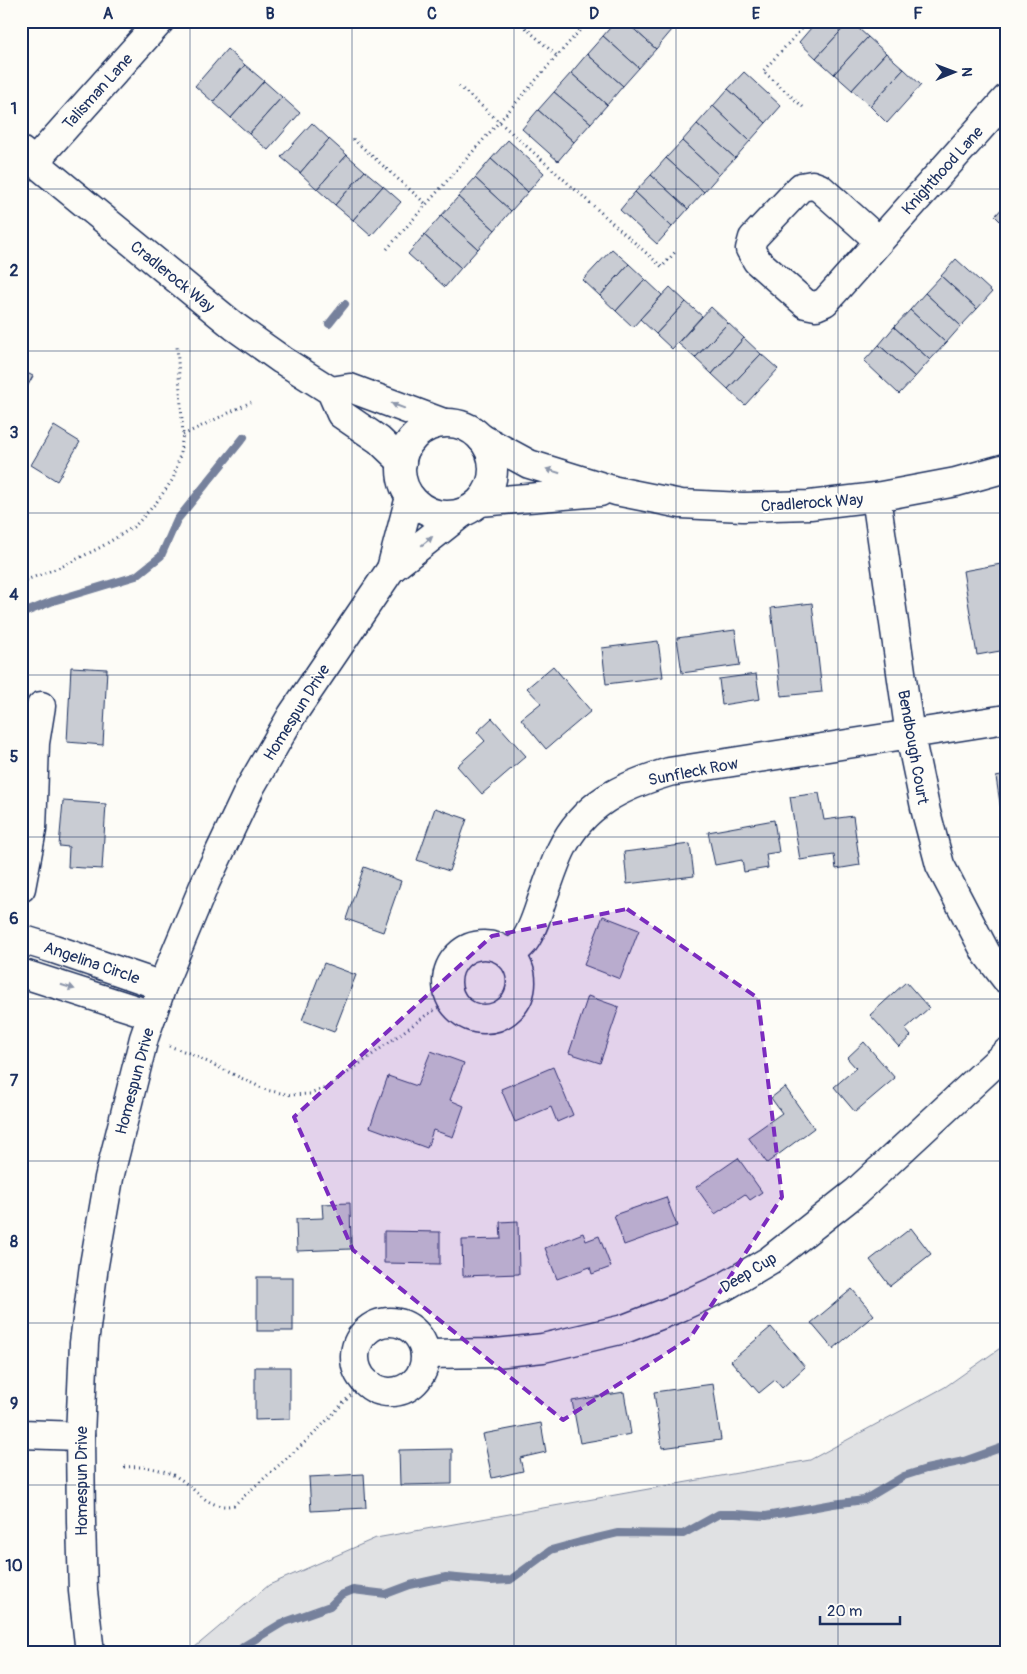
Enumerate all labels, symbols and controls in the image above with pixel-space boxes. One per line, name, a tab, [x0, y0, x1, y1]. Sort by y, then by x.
text: A	[103, 4, 114, 24]
text: B	[265, 4, 275, 24]
text: C	[427, 4, 437, 24]
text: D	[589, 4, 599, 24]
text: E	[752, 4, 761, 24]
text: F	[913, 4, 923, 24]
north arrow	[930, 48, 980, 98]
street label: Talisman Lane	[58, 49, 137, 134]
text: N	[958, 67, 975, 77]
text: 1	[11, 99, 17, 119]
street label: Knighthood Lane	[898, 122, 988, 219]
street label: Cradlerock Way	[126, 237, 219, 317]
text: 2	[10, 261, 19, 281]
one-way arrow	[390, 402, 405, 410]
text: 3	[10, 423, 19, 443]
one-way arrow	[545, 467, 560, 475]
street label: Cradlerock Way	[760, 489, 864, 517]
one-way arrow	[420, 536, 434, 546]
text: 4	[9, 585, 19, 605]
street label: Homespun Drive	[259, 661, 334, 764]
street label: Bendbough Court	[893, 688, 933, 807]
text: 5	[10, 747, 19, 767]
street label: Sunfleck Row	[646, 753, 740, 791]
text: 6	[9, 909, 19, 929]
street label: Angelina Circle	[41, 937, 142, 989]
one-way arrow	[60, 984, 75, 991]
street label: Homespun Drive	[111, 1026, 159, 1137]
text: 7	[10, 1071, 19, 1091]
text: 8	[10, 1232, 18, 1252]
street label: Deep Cup	[717, 1248, 780, 1297]
text: 9	[10, 1394, 18, 1414]
street label: Homespun Drive	[72, 1426, 92, 1536]
text: 10	[5, 1556, 23, 1576]
scale bar	[820, 1594, 900, 1626]
text: 20 m	[827, 1602, 862, 1621]

